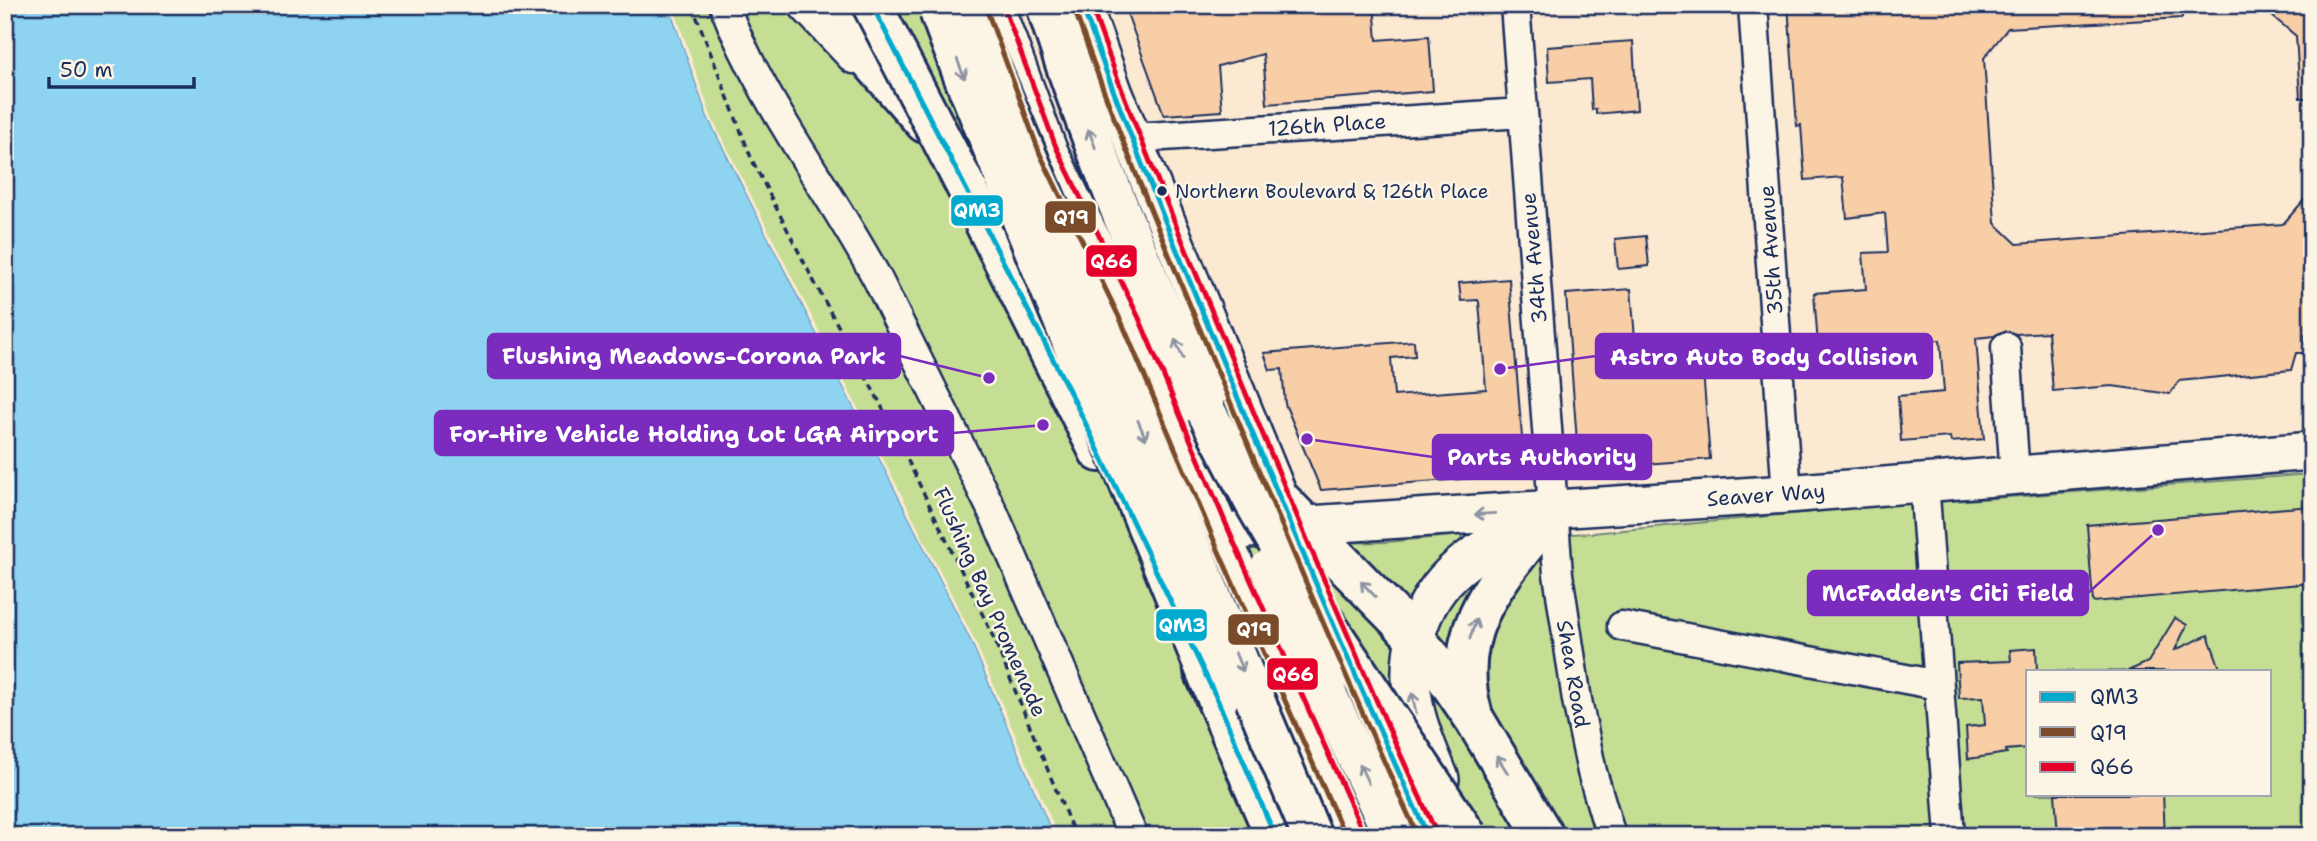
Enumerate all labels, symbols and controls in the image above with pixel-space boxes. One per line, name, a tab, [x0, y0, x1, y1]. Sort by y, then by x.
scale bar	[49, 46, 194, 90]
text: 50 m	[60, 56, 113, 84]
one-way arrow	[955, 58, 968, 80]
street label: 126th Place	[1267, 107, 1387, 143]
one-way arrow	[1084, 128, 1097, 150]
place label: Northern Boulevard & 126th Place	[1175, 179, 1489, 204]
marker: Northern Boulevard & 126th Place	[1155, 184, 1169, 198]
street label: 35th Avenue	[1752, 184, 1790, 316]
street label: 34th Avenue	[1514, 191, 1554, 325]
line badge: QM3	[950, 194, 1004, 227]
text: QM3	[953, 198, 1001, 223]
line badge: Q19	[1044, 200, 1097, 234]
text: Q19	[1053, 205, 1089, 230]
line badge: Q66	[1085, 244, 1138, 278]
text: Q66	[1090, 249, 1132, 274]
callout: Flushing Meadows-Corona Park	[488, 334, 900, 378]
callout: Astro Auto Body Collision	[1596, 334, 1932, 378]
one-way arrow	[1172, 338, 1185, 360]
text: Flushing Meadows-Corona Park	[502, 341, 886, 371]
text: Astro Auto Body Collision	[1610, 342, 1918, 372]
callout: For-Hire Vehicle Holding Lot LGA Airport	[435, 411, 953, 455]
one-way arrow	[1136, 418, 1149, 440]
text: For-Hire Vehicle Holding Lot LGA Airport	[449, 419, 939, 449]
callout: Parts Authority	[1433, 435, 1651, 479]
text: Parts Authority	[1447, 442, 1637, 472]
street label: Seaver Way	[1706, 477, 1826, 513]
street label: Flushing Bay Promenade	[927, 483, 1053, 721]
one-way arrow	[1474, 508, 1497, 521]
callout: McFadden's Citi Field	[1808, 571, 2088, 615]
text: McFadden's Citi Field	[1822, 578, 2074, 608]
one-way arrow	[1359, 581, 1376, 598]
line badge: QM3	[1155, 608, 1208, 642]
text: QM3	[1158, 613, 1206, 638]
line badge: Q19	[1227, 613, 1280, 646]
text: Q19	[1236, 617, 1272, 642]
street label: Shea Road	[1550, 618, 1596, 730]
one-way arrow	[1468, 619, 1480, 641]
one-way arrow	[1233, 651, 1246, 672]
line badge: Q66	[1266, 657, 1319, 691]
text: Q66	[1272, 662, 1314, 687]
legend	[2026, 670, 2272, 796]
text: QM3	[2090, 683, 2139, 711]
one-way arrow	[1406, 692, 1420, 715]
text: Q19	[2090, 719, 2127, 747]
text: Q66	[2090, 753, 2134, 781]
one-way arrow	[1494, 755, 1509, 774]
one-way arrow	[1356, 764, 1370, 785]

